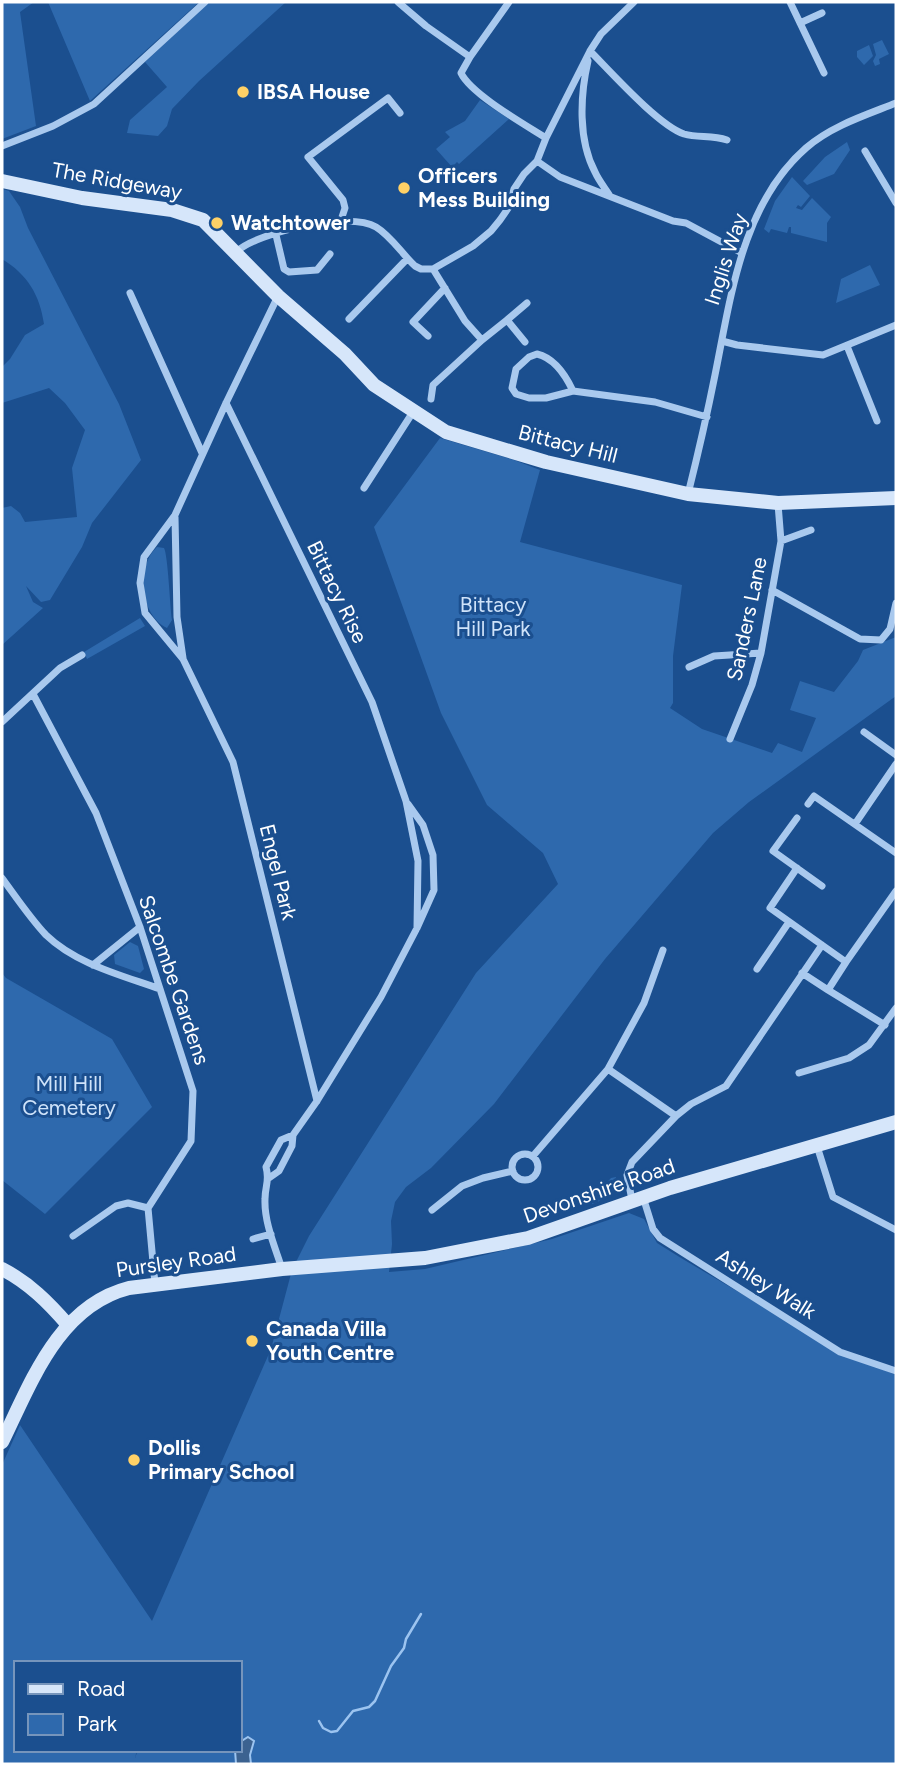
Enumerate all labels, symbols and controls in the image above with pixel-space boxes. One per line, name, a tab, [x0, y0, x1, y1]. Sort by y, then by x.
place label: IBSA House	[257, 79, 370, 104]
marker: IBSA House	[235, 84, 251, 100]
street label: The Ridgeway	[50, 157, 184, 204]
place label: Officers Mess Building	[418, 163, 550, 212]
marker: Officers Mess Building	[396, 180, 412, 196]
place label: Watchtower	[231, 210, 351, 235]
street label: Inglis Way	[699, 210, 752, 308]
marker: Watchtower	[209, 215, 225, 231]
street label: Bittacy Hill	[516, 419, 620, 468]
street label: Bittacy Rise	[302, 536, 373, 647]
street label: Sanders Lane	[721, 555, 772, 683]
park label: Bittacy Hill Park	[455, 592, 531, 641]
street label: Engel Park	[255, 821, 303, 923]
street label: Salcombe Gardens	[134, 892, 215, 1068]
park label: Mill Hill Cemetery	[22, 1071, 116, 1120]
street label: Devonshire Road	[520, 1153, 678, 1228]
street label: Pursley Road	[114, 1241, 238, 1282]
street label: Ashley Walk	[712, 1243, 821, 1324]
place label: Canada Villa Youth Centre	[266, 1316, 395, 1365]
marker: Canada Villa Youth Centre	[244, 1333, 260, 1349]
place label: Dollis Primary School	[148, 1435, 294, 1484]
marker: Dollis Primary School	[126, 1452, 142, 1468]
legend	[14, 1661, 242, 1752]
text: Road	[77, 1676, 125, 1701]
text: Park	[77, 1711, 118, 1736]

